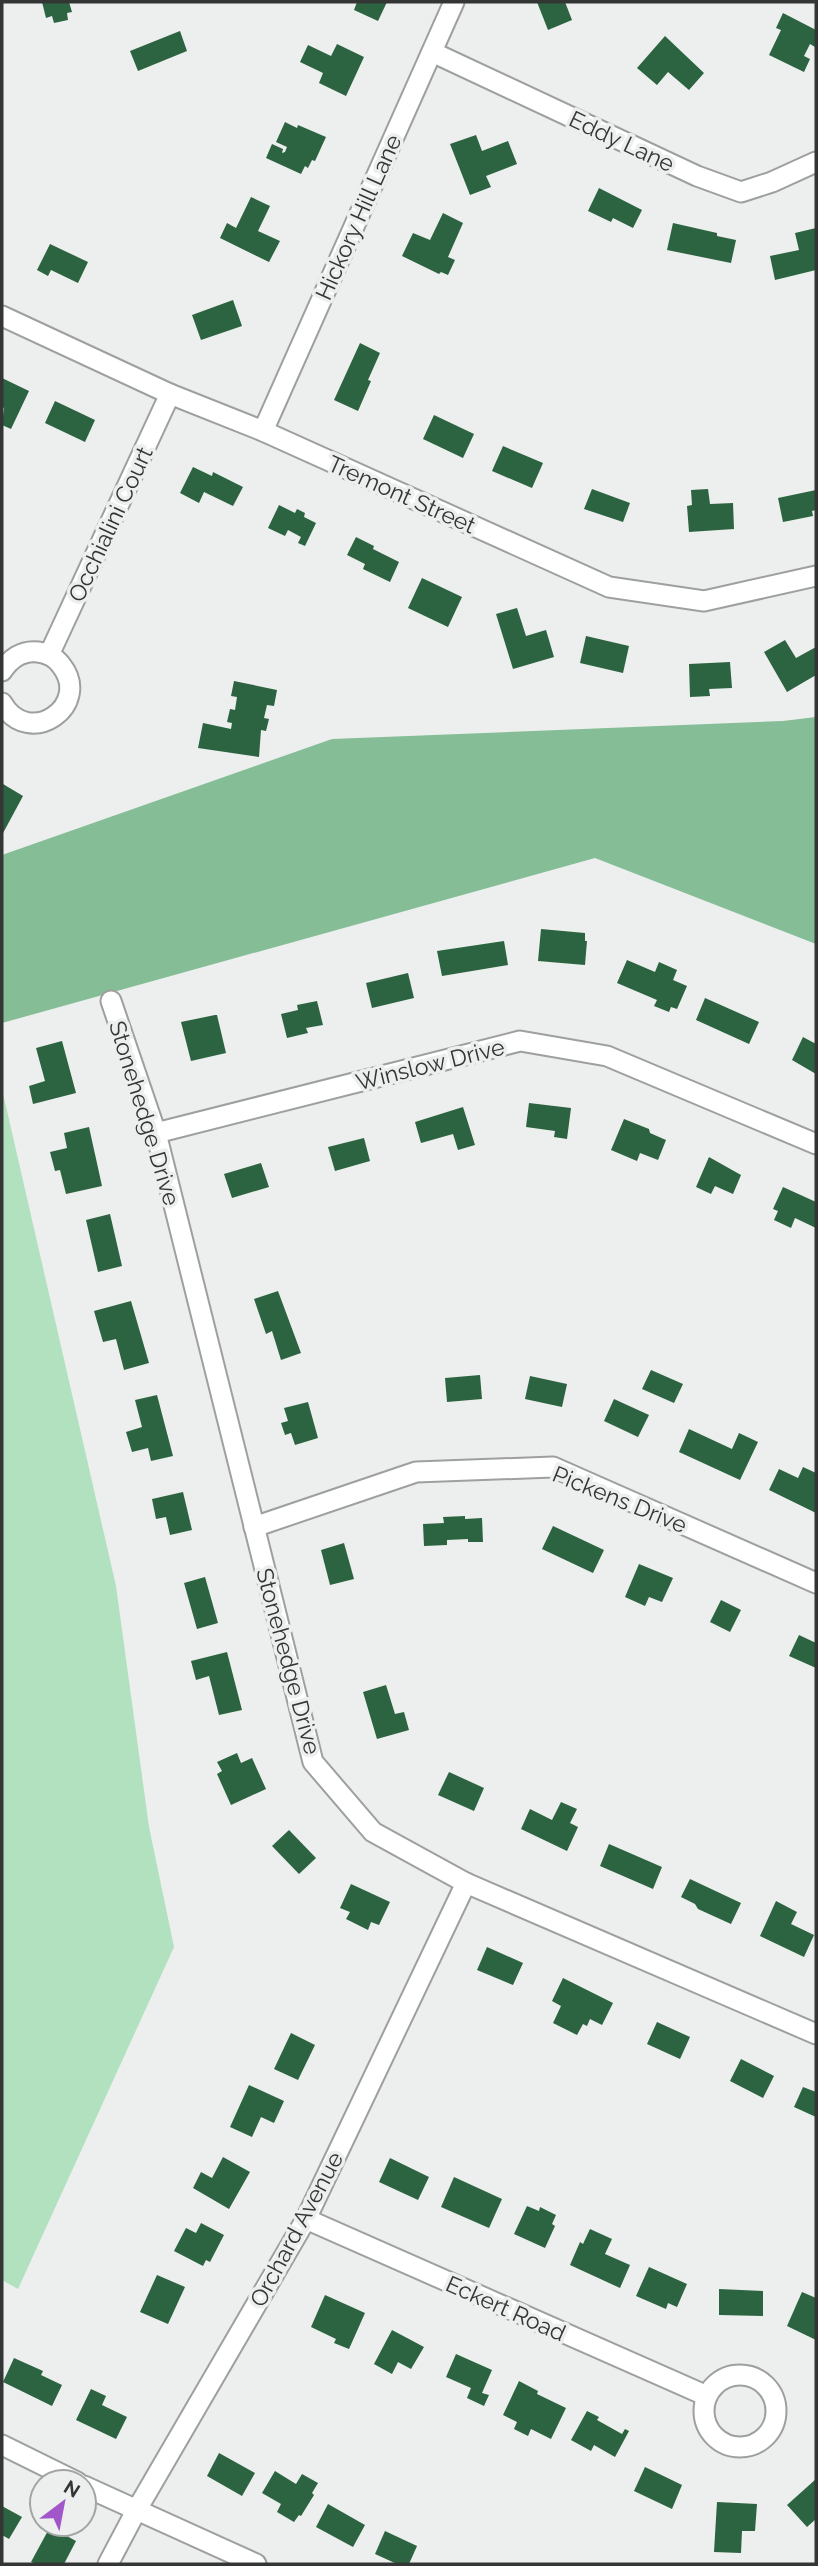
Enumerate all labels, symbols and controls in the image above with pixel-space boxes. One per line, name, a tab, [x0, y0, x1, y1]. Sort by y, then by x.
street label: Eddy Lane	[565, 105, 679, 177]
street label: Hickory Hill Lane	[309, 130, 407, 304]
street label: Occhialini Court	[62, 442, 158, 606]
street label: Tremont Street	[324, 449, 480, 539]
street label: Stonehedge Drive	[104, 1017, 186, 1209]
street label: Winslow Drive	[353, 1033, 507, 1095]
street label: Pickens Drive	[549, 1460, 691, 1538]
street label: Stonehedge Drive	[251, 1565, 327, 1757]
street label: Orchard Avenue	[244, 2147, 348, 2311]
street label: Eckert Road	[442, 2270, 570, 2346]
north arrow	[28, 2468, 98, 2538]
text: N	[60, 2475, 84, 2502]

